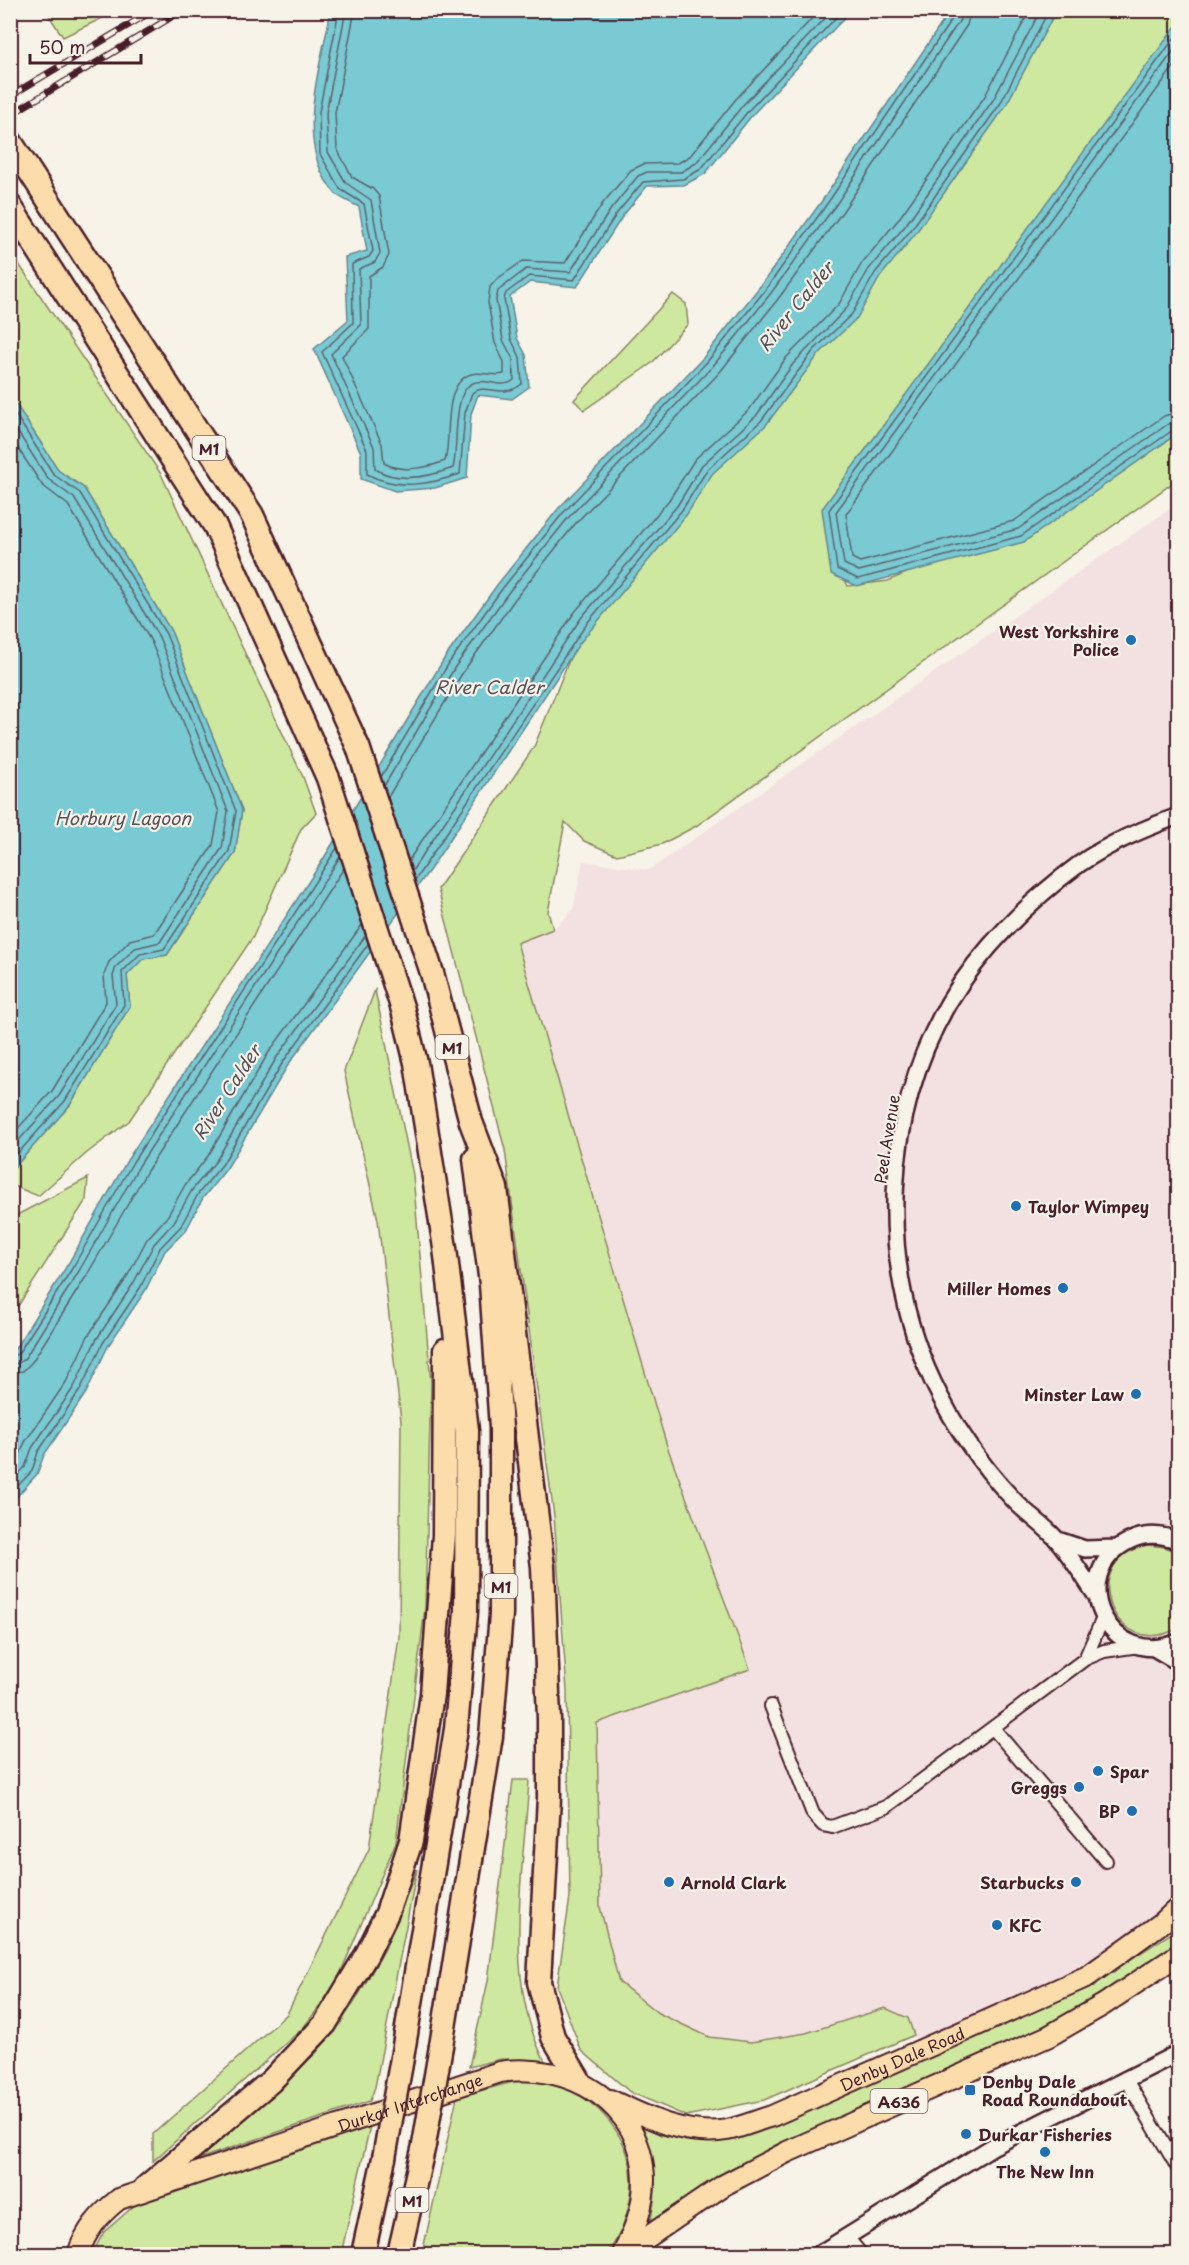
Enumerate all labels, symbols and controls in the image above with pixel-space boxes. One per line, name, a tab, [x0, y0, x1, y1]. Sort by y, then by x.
scale bar	[30, 27, 141, 65]
text: 50 m	[39, 33, 86, 60]
water label: River Calder	[750, 253, 841, 357]
road number: M1	[192, 436, 226, 460]
place label: West Yorkshire Police	[999, 619, 1119, 661]
marker: West Yorkshire Police	[1124, 633, 1138, 647]
water label: River Calder	[435, 673, 546, 700]
water label: Horbury Lagoon	[55, 804, 192, 831]
road number: M1	[436, 1035, 468, 1059]
water label: River Calder	[185, 1037, 268, 1145]
street label: Peel Avenue	[867, 1092, 905, 1185]
place label: Taylor Wimpey	[1028, 1194, 1149, 1218]
marker: Taylor Wimpey	[1009, 1199, 1023, 1213]
place label: Miller Homes	[947, 1276, 1051, 1300]
marker: Miller Homes	[1056, 1281, 1070, 1295]
place label: Minster Law	[1024, 1382, 1124, 1406]
marker: Minster Law	[1129, 1387, 1143, 1401]
road number: M1	[484, 1574, 518, 1598]
place label: Spar	[1110, 1759, 1150, 1783]
marker: Spar	[1091, 1764, 1105, 1778]
place label: Greggs	[1011, 1775, 1067, 1799]
marker: Greggs	[1072, 1780, 1086, 1794]
place label: BP	[1099, 1799, 1121, 1823]
marker: BP	[1125, 1804, 1139, 1818]
place label: Arnold Clark	[680, 1870, 787, 1894]
place label: Starbucks	[980, 1870, 1064, 1894]
marker: Arnold Clark	[662, 1875, 676, 1889]
marker: Starbucks	[1069, 1875, 1083, 1889]
place label: KFC	[1009, 1913, 1042, 1937]
marker: KFC	[990, 1918, 1004, 1932]
street label: Denby Dale Road	[835, 2020, 968, 2097]
street label: Durkar Interchange	[334, 2067, 485, 2137]
place label: Denby Dale Road Roundabout	[982, 2069, 1128, 2111]
marker: Denby Dale Road Roundabout	[963, 2083, 977, 2097]
road number: A636	[870, 2089, 928, 2113]
place label: Durkar Fisheries	[978, 2122, 1112, 2146]
marker: Durkar Fisheries	[959, 2127, 973, 2141]
marker: The New Inn	[1038, 2145, 1052, 2159]
place label: The New Inn	[996, 2159, 1094, 2183]
road number: M1	[396, 2188, 428, 2212]

